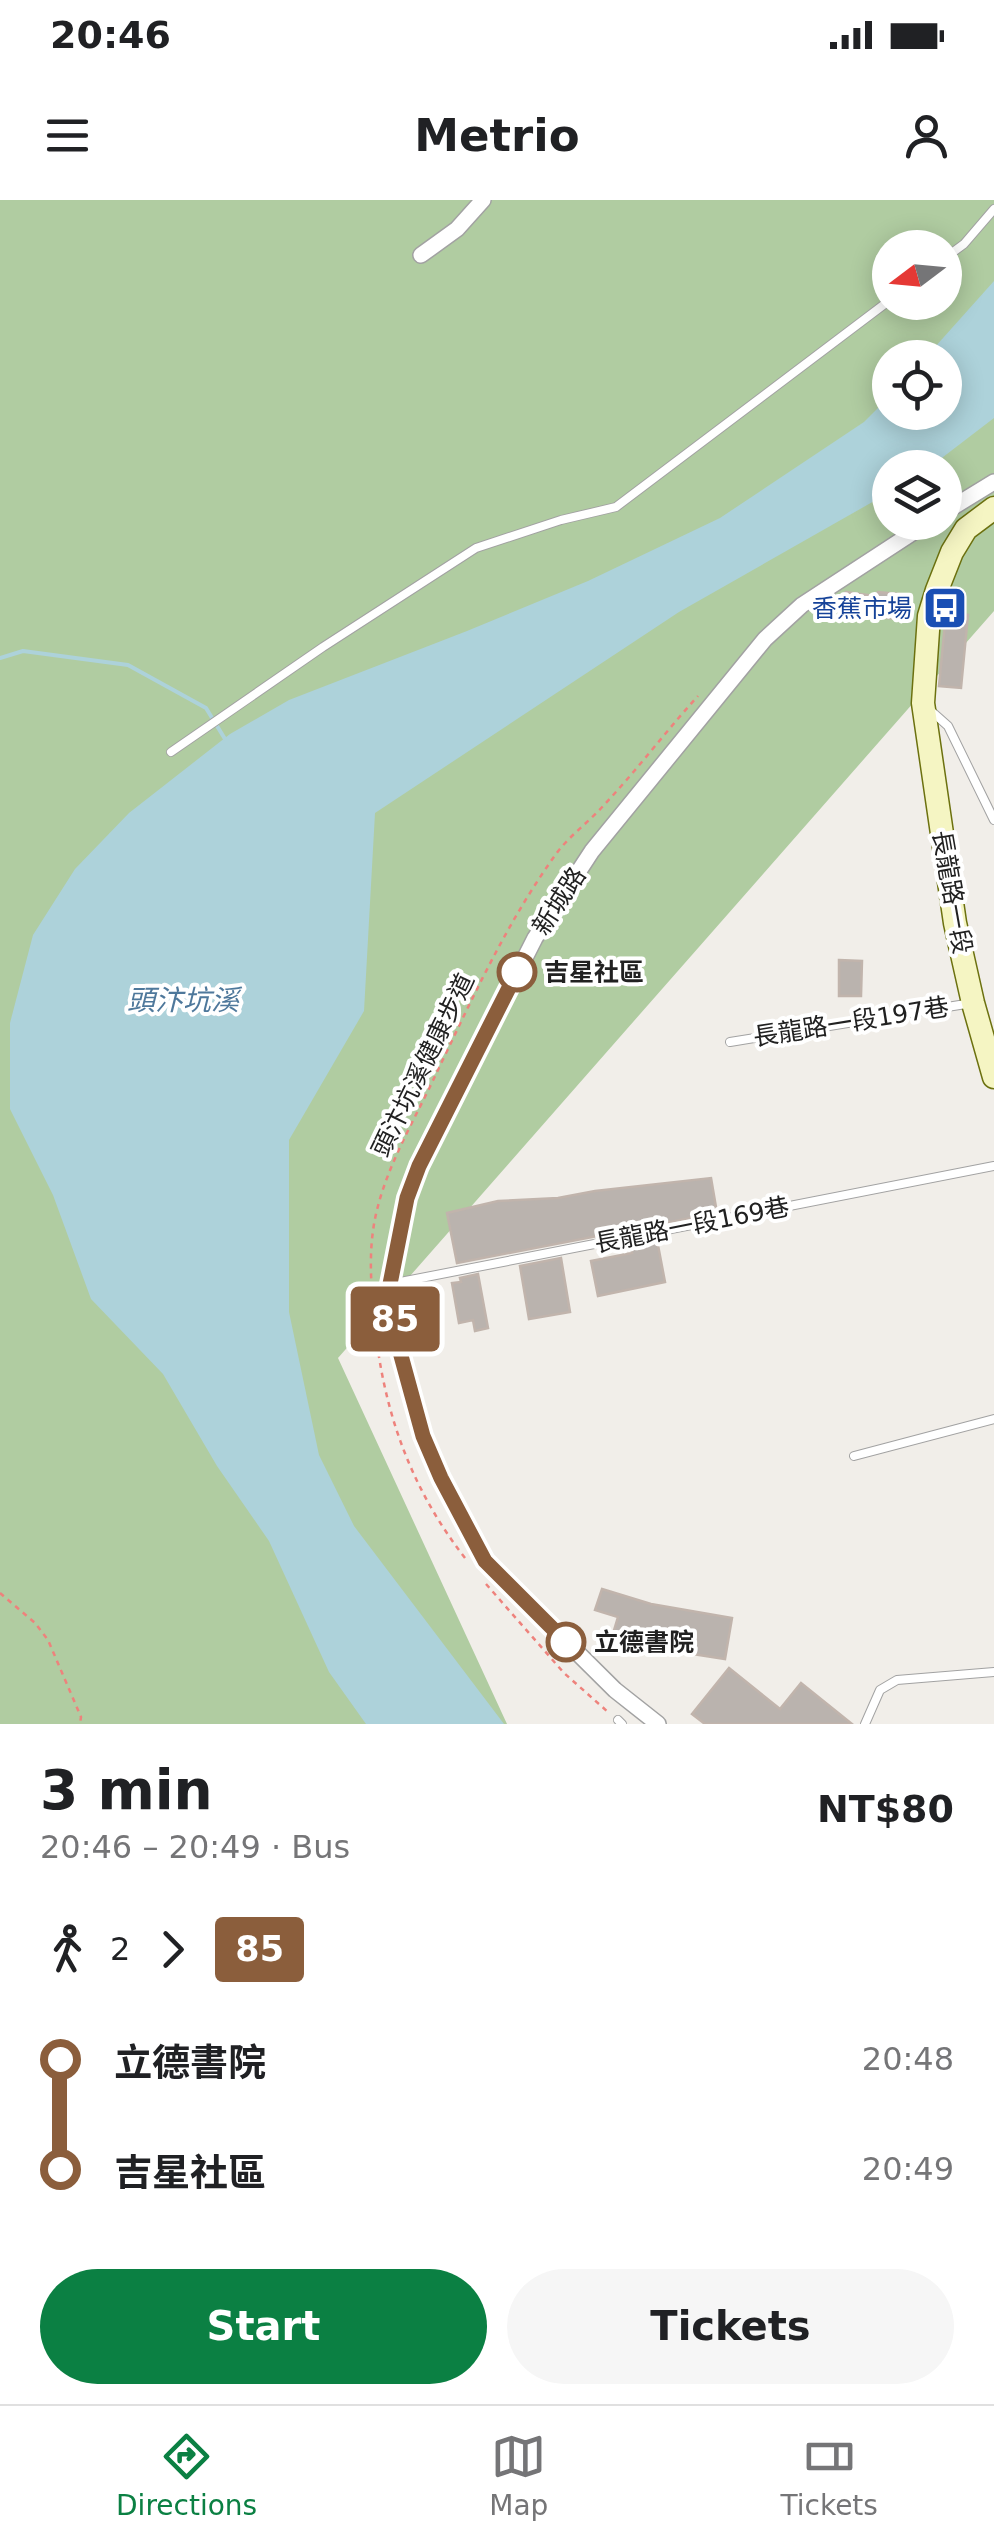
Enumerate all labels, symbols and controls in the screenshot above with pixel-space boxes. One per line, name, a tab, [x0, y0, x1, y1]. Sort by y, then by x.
text: 20:46	[50, 13, 171, 57]
icon: menu	[40, 108, 95, 163]
icon: person	[899, 108, 954, 163]
text: Metrio	[414, 109, 580, 162]
north arrow	[872, 230, 962, 320]
map controls	[872, 230, 962, 540]
button: locate	[872, 340, 962, 430]
button: layers	[872, 450, 962, 540]
bus stop icon: 香蕉市場	[922, 585, 968, 631]
place label: 香蕉市場	[812, 594, 912, 623]
street label: 長龍路一段	[927, 828, 977, 956]
street label: 新城路	[526, 862, 592, 940]
marker: 吉星社區	[498, 953, 536, 991]
place label: 吉星社區	[544, 958, 644, 987]
street label: 頭汴坑溪健康步道	[366, 969, 480, 1161]
water label: 頭汴坑溪	[127, 984, 243, 1017]
street label: 長龍路一段197巷	[751, 992, 951, 1052]
street label: 長龍路一段169巷	[592, 1192, 792, 1258]
line badge: 85	[350, 1286, 440, 1352]
text: 85	[371, 1299, 419, 1339]
marker: 立德書院	[547, 1623, 585, 1661]
place label: 立德書院	[594, 1628, 694, 1657]
text: 3 min	[40, 1758, 213, 1822]
text: NT$80	[817, 1787, 954, 1831]
text: 20:46 – 20:49 · Bus	[40, 1828, 350, 1866]
icon: walk	[40, 1922, 95, 1977]
icon: forward	[145, 1922, 200, 1977]
text: 85	[235, 1929, 284, 1969]
text: 2	[110, 1930, 130, 1968]
text: 20:48	[862, 2040, 954, 2078]
text: 立德書院	[114, 2041, 266, 2085]
text: 20:49	[862, 2150, 954, 2188]
text: 吉星社區	[114, 2151, 266, 2195]
button: Start	[40, 2269, 487, 2384]
button: Tickets	[507, 2269, 954, 2384]
tab: Directions	[116, 2429, 257, 2522]
tab: Map	[489, 2429, 548, 2522]
tab: Tickets	[781, 2429, 878, 2522]

